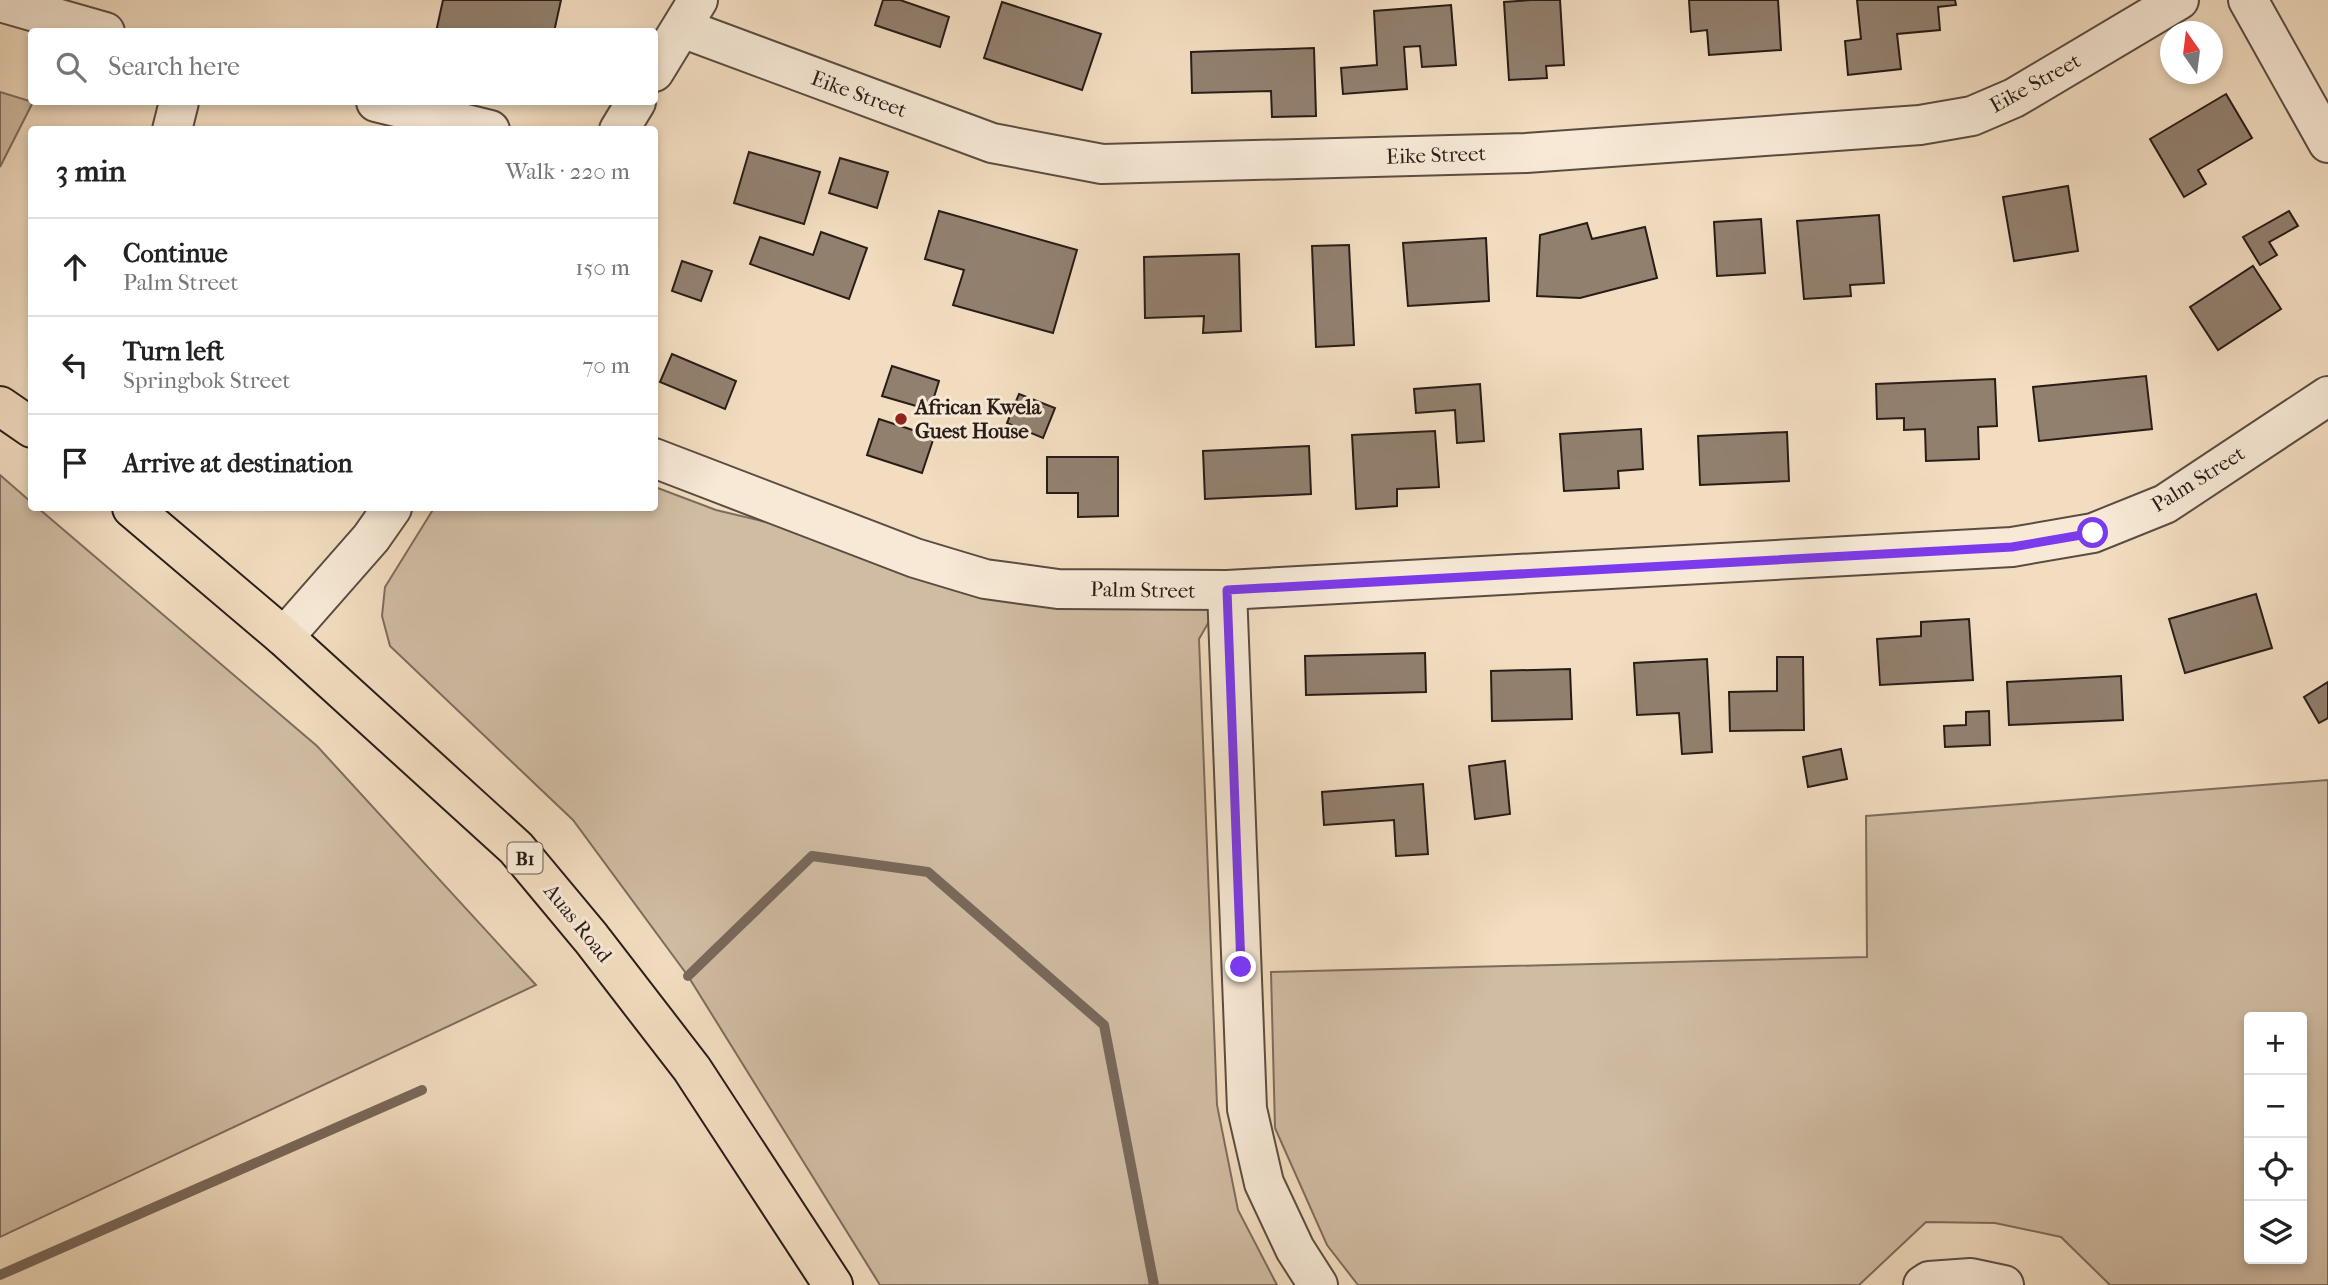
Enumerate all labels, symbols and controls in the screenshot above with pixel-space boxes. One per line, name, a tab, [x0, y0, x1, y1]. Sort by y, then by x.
north arrow	[2160, 21, 2223, 84]
search box	[28, 28, 658, 105]
icon: search	[52, 48, 90, 86]
street label: Eike Street	[1986, 48, 2085, 118]
text: Search here	[108, 51, 240, 82]
street label: Eike Street	[808, 66, 910, 123]
street label: Eike Street	[1386, 141, 1487, 169]
text: 3 min	[56, 154, 126, 189]
text: Walk · 220 m	[505, 158, 630, 185]
text: Continue	[123, 238, 228, 269]
icon: ahead	[56, 248, 94, 286]
text: 150 m	[575, 254, 630, 281]
text: Palm Street	[123, 269, 238, 296]
text: Turn left	[123, 336, 224, 367]
icon: left	[56, 346, 94, 384]
text: 70 m	[582, 352, 630, 379]
text: Springbok Street	[123, 367, 290, 394]
place label: African Kwela Guest House	[913, 395, 1043, 443]
marker: African Kwela Guest House	[893, 411, 909, 427]
street label: Palm Street	[2147, 441, 2249, 517]
icon: arrive	[56, 444, 94, 482]
text: Arrive at destination	[123, 448, 353, 479]
route start	[2077, 517, 2108, 548]
street label: Palm Street	[1090, 577, 1196, 603]
road number: B1	[508, 842, 542, 874]
street label: Auas Road	[538, 878, 617, 968]
route end	[1225, 951, 1256, 982]
map controls	[2244, 1012, 2307, 1264]
button: +	[2244, 1012, 2307, 1075]
button: −	[2244, 1075, 2307, 1138]
button: locate	[2244, 1138, 2307, 1201]
button: layers	[2244, 1201, 2307, 1264]

